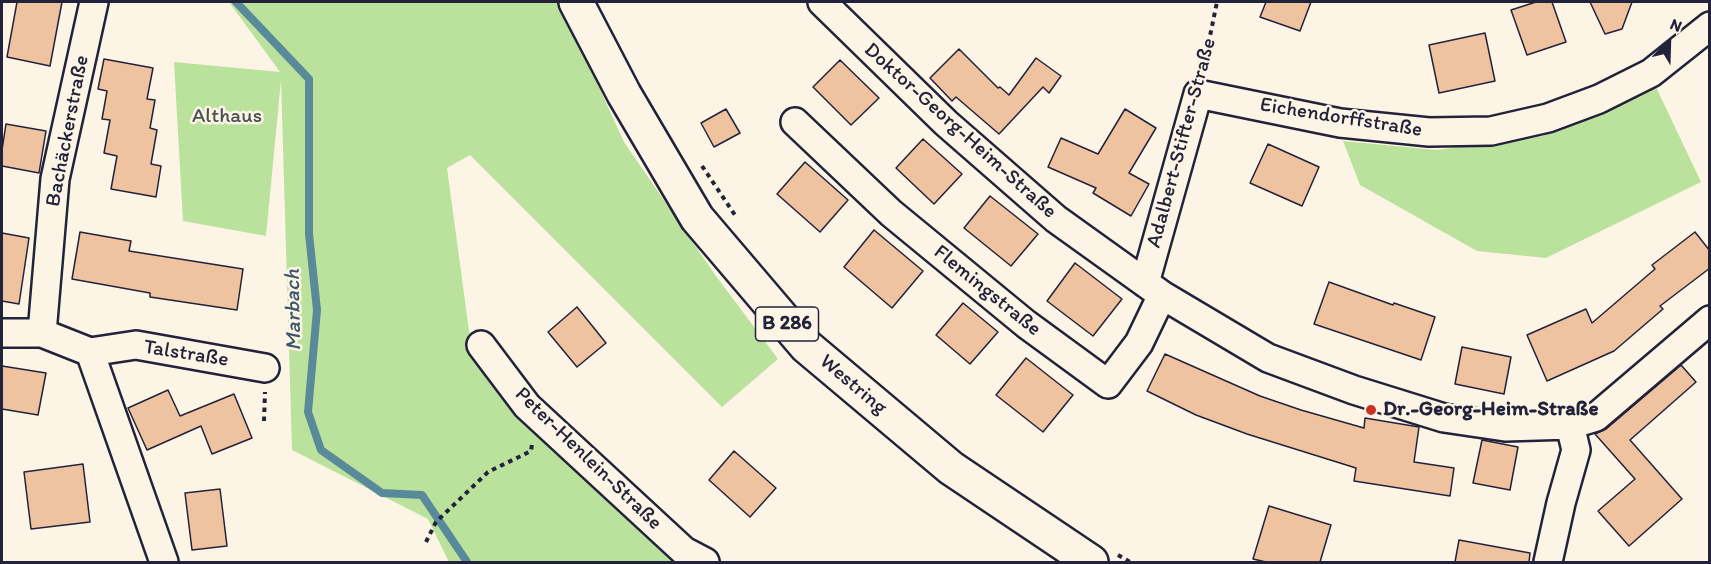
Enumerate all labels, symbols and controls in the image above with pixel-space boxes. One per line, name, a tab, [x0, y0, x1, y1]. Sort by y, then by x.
north arrow	[1639, 12, 1699, 72]
text: N	[1668, 14, 1685, 36]
street label: Adalbert-Stifter-Straße	[1142, 35, 1222, 251]
street label: Doktor-Georg-Heim-Straße	[858, 38, 1062, 224]
street label: Bachäckerstraße	[41, 53, 95, 209]
street label: Eichendorffstraße	[1258, 93, 1424, 143]
park label: Althaus	[192, 104, 262, 130]
street label: Flemingstraße	[928, 240, 1046, 342]
water label: Marbach	[280, 269, 308, 351]
road number: B 286	[756, 307, 818, 341]
street label: Talstraße	[142, 335, 230, 373]
street label: Westring	[814, 349, 892, 421]
street label: Peter-Henlein-Straße	[509, 382, 667, 536]
place label: Dr.-Georg-Heim-Straße	[1383, 397, 1599, 423]
marker: Dr.-Georg-Heim-Straße	[1364, 403, 1378, 417]

